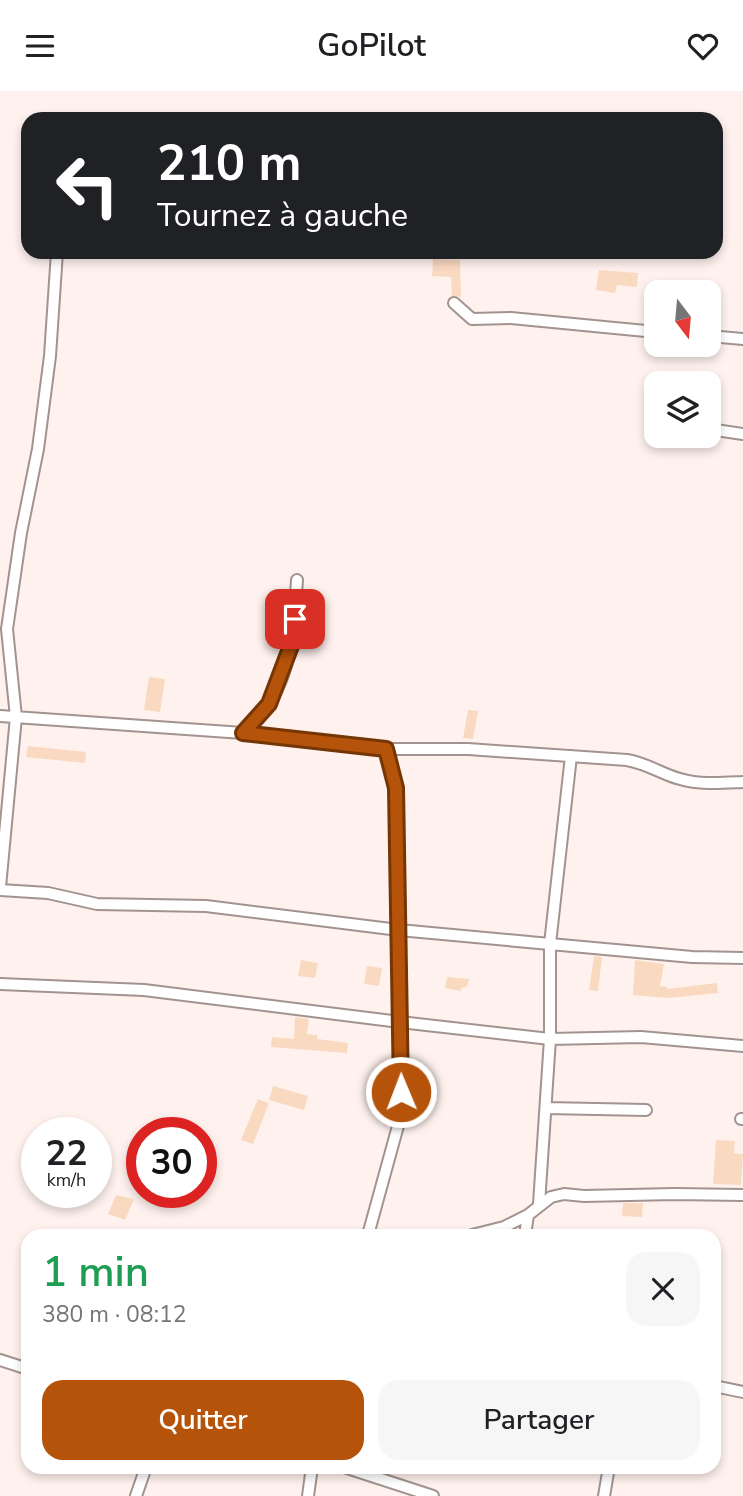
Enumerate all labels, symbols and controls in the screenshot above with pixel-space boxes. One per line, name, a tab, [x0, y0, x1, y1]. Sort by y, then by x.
text: GoPilot	[317, 24, 426, 67]
icon: menu	[21, 27, 59, 65]
icon: heart	[684, 27, 722, 65]
text: 210 m	[157, 130, 301, 197]
icon: left	[42, 140, 133, 231]
text: Tournez à gauche	[157, 194, 408, 237]
north arrow	[644, 280, 721, 357]
map controls	[644, 280, 721, 448]
button: layers	[644, 371, 721, 448]
pin	[265, 589, 325, 649]
icon: arrive	[276, 600, 314, 638]
position arrow	[364, 1055, 438, 1129]
speed limit sign: 30	[126, 1117, 217, 1208]
text: 22	[45, 1130, 88, 1177]
text: km/h	[47, 1168, 86, 1192]
text: 1 min	[42, 1244, 149, 1301]
button: close	[626, 1252, 700, 1326]
text: 380 m · 08:12	[42, 1299, 187, 1330]
button: Quitter	[42, 1380, 364, 1460]
button: Partager	[378, 1380, 700, 1460]

